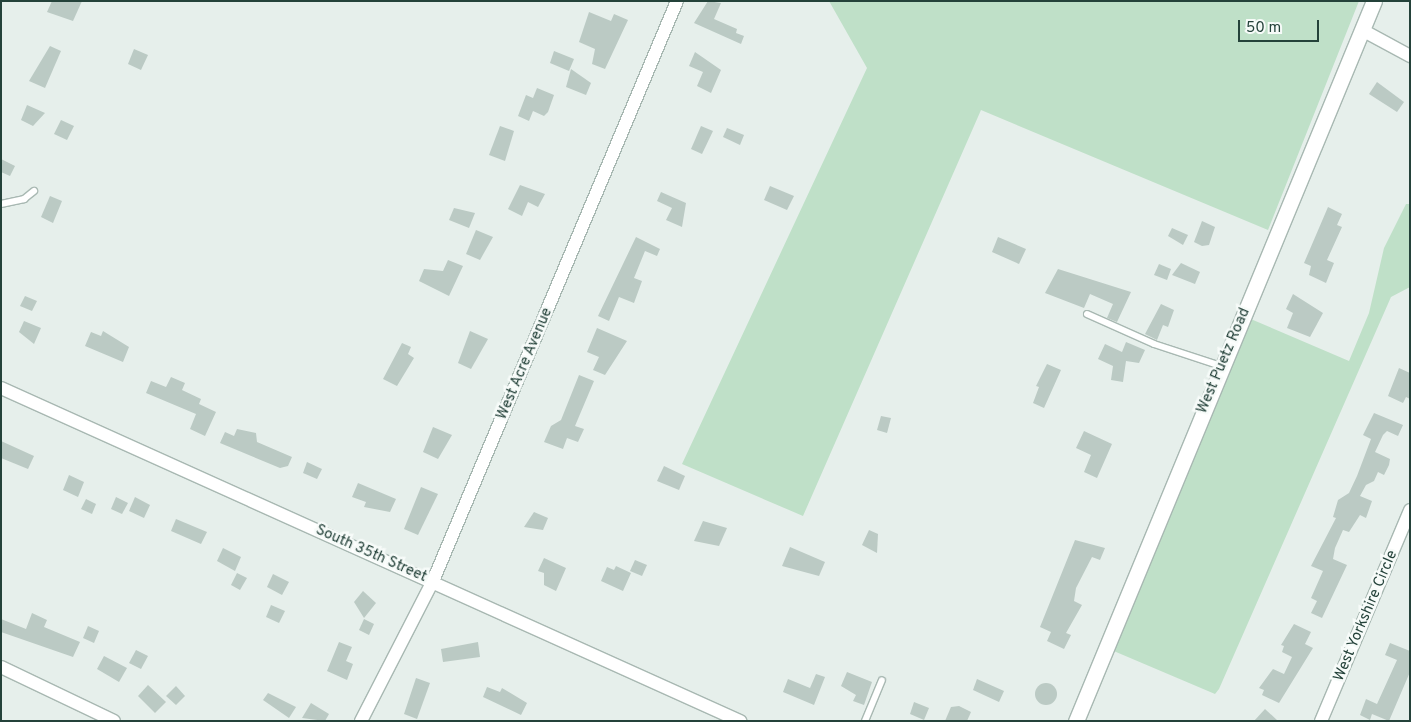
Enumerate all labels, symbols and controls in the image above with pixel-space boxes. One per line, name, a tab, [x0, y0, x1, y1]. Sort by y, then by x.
scale bar	[1241, 10, 1322, 42]
text: 50 m	[1246, 19, 1281, 38]
street label: West Acre Avenue	[493, 305, 557, 423]
street label: West Puetz Road	[1194, 305, 1254, 417]
street label: South 35th Street	[313, 521, 429, 587]
street label: West Yorkshire Circle	[1330, 548, 1402, 684]

